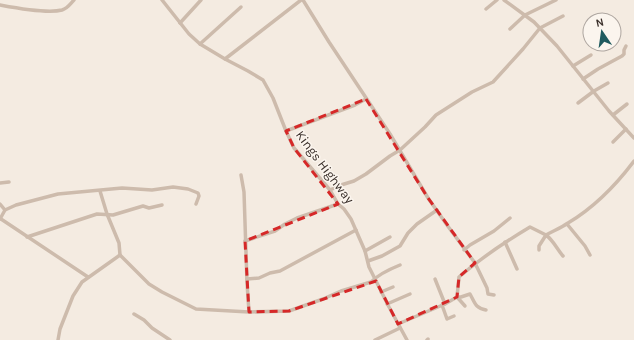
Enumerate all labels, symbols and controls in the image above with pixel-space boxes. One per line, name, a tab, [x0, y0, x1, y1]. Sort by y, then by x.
north arrow	[582, 12, 622, 52]
text: N	[595, 16, 605, 30]
street label: Kings Highway	[293, 128, 357, 206]

